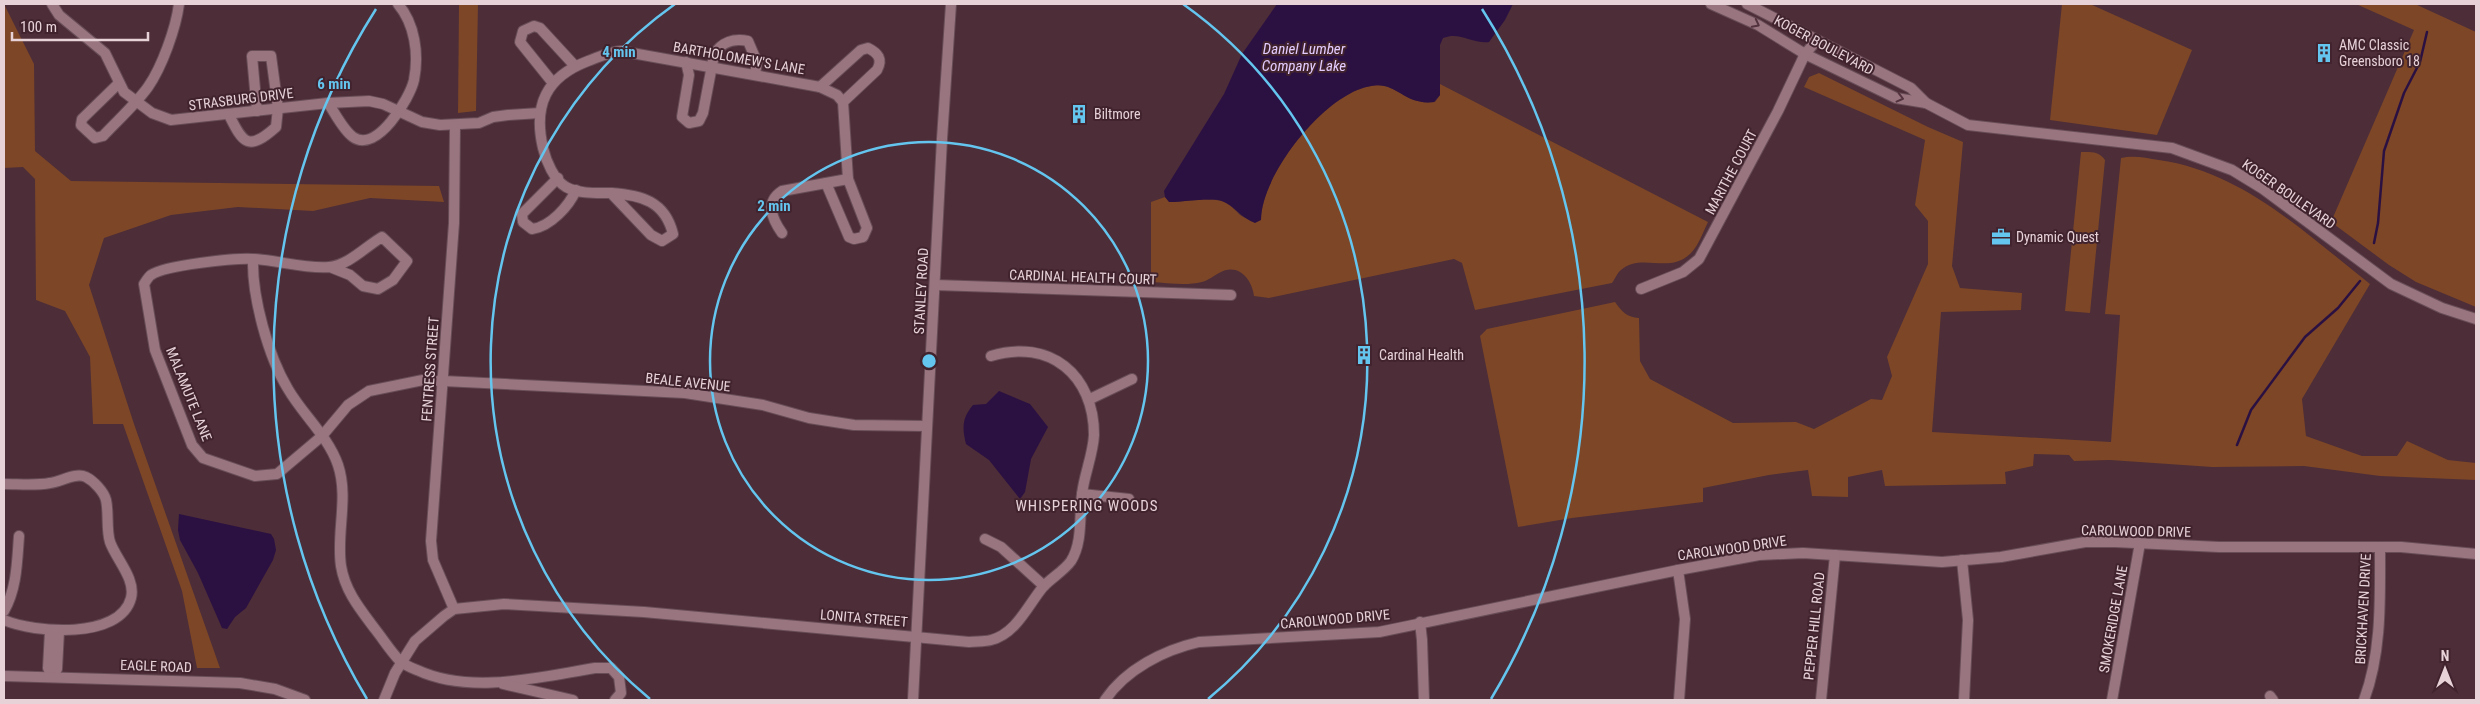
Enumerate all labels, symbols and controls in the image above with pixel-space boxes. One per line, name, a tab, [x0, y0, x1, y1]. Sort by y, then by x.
scale bar	[12, 10, 149, 42]
street label: KOGER BOULEVARD	[1772, 12, 1876, 78]
text: 100 m	[20, 18, 57, 36]
one-way arrow	[1750, 18, 1759, 28]
place label: AMC Classic Greensboro 18	[2339, 37, 2420, 69]
street label: BARTHOLOMEW'S LANE	[672, 39, 806, 77]
water label: Daniel Lumber Company Lake	[1262, 40, 1346, 75]
building icon: AMC Classic Greensboro 18	[2313, 42, 2335, 64]
text: 4 min	[602, 43, 636, 61]
text: 6 min	[317, 75, 351, 93]
street label: STRASBURG DRIVE	[188, 85, 294, 113]
one-way arrow	[1895, 92, 1904, 103]
building icon: Biltmore	[1068, 103, 1090, 125]
place label: Biltmore	[1094, 106, 1141, 122]
street label: MARITHE COURT	[1702, 127, 1760, 217]
street label: KOGER BOULEVARD	[2239, 156, 2339, 232]
text: 2 min	[757, 197, 791, 215]
office icon: Dynamic Quest	[1990, 226, 2012, 248]
place label: Dynamic Quest	[2016, 229, 2099, 245]
street label: STANLEY ROAD	[911, 247, 931, 335]
street label: CARDINAL HEALTH COURT	[1009, 266, 1157, 288]
street label: FENTRESS STREET	[418, 316, 442, 422]
building icon: Cardinal Health	[1353, 344, 1375, 366]
street label: MALAMUTE LANE	[163, 345, 215, 443]
place label: Cardinal Health	[1379, 347, 1464, 363]
centre of rings	[920, 352, 938, 370]
street label: BEALE AVENUE	[645, 370, 731, 394]
district label: WHISPERING WOODS	[1015, 497, 1159, 515]
street label: CAROLWOOD DRIVE	[2081, 522, 2191, 540]
street label: CAROLWOOD DRIVE	[1676, 532, 1788, 564]
street label: BRICKHAVEN DRIVE	[2352, 553, 2374, 665]
street label: SMOKERIDGE LANE	[2096, 564, 2130, 674]
street label: PEPPER HILL ROAD	[1800, 571, 1828, 681]
street label: LONITA STREET	[819, 606, 909, 630]
street label: CAROLWOOD DRIVE	[1280, 606, 1391, 632]
north arrow	[2420, 644, 2470, 694]
text: N	[2441, 648, 2449, 664]
street label: EAGLE ROAD	[120, 657, 192, 675]

